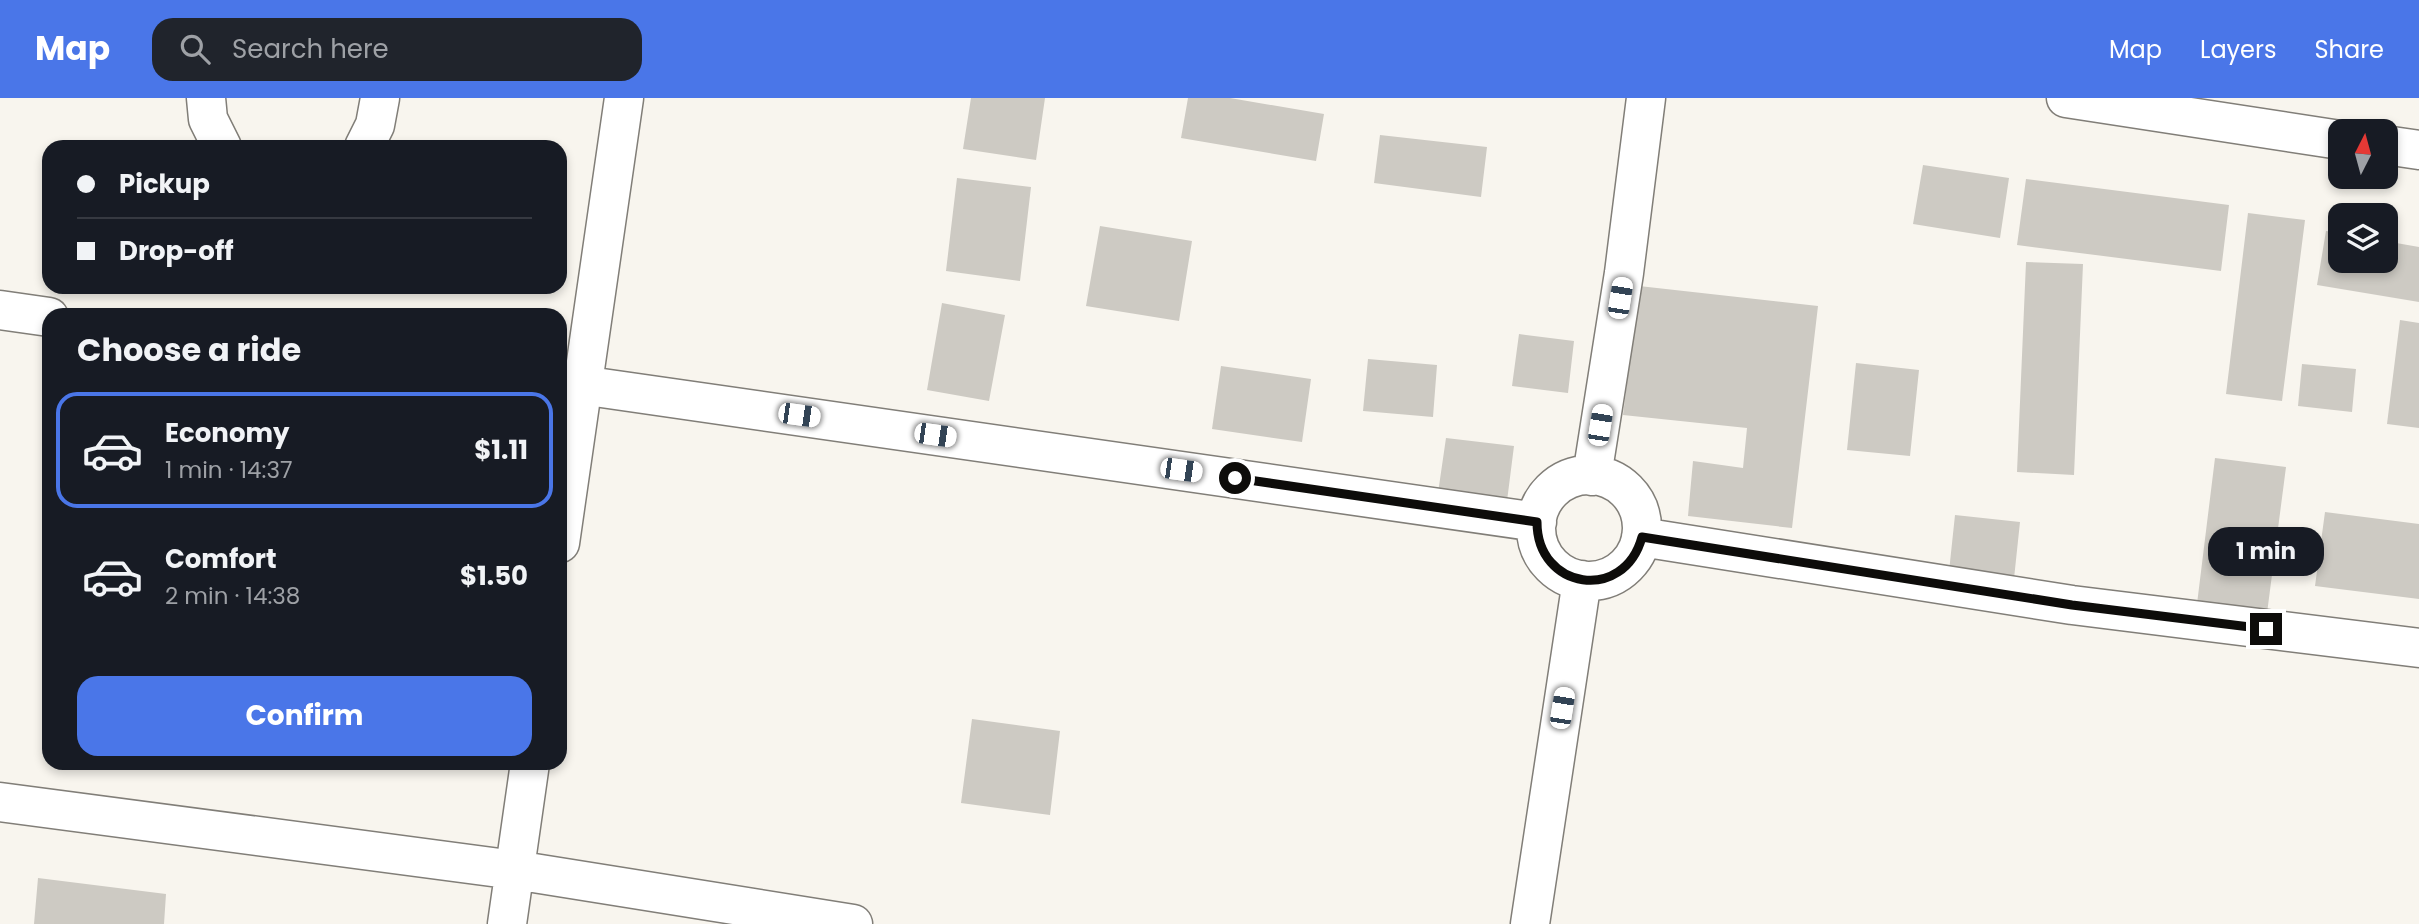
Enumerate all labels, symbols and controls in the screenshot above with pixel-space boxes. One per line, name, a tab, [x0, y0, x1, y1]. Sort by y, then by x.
search box	[152, 18, 642, 81]
text: Map	[35, 25, 110, 72]
icon: search	[176, 30, 214, 68]
text: Search here	[232, 31, 389, 67]
text: Map	[2109, 33, 2162, 66]
text: Layers	[2200, 33, 2276, 66]
text: Share	[2314, 33, 2384, 66]
north arrow	[2328, 119, 2398, 189]
map controls	[2328, 119, 2398, 273]
text: Pickup	[119, 166, 210, 202]
button: layers	[2328, 203, 2398, 273]
text: Drop-off	[119, 233, 234, 269]
car	[1607, 276, 1634, 320]
text: Choose a ride	[77, 327, 301, 372]
car	[777, 402, 822, 428]
car	[1587, 403, 1614, 447]
text: Economy	[165, 415, 289, 451]
icon: car	[81, 419, 144, 482]
car	[913, 422, 958, 448]
text: $1.11	[474, 432, 528, 468]
text: 1 min · 14:37	[165, 454, 293, 486]
car	[1159, 457, 1204, 483]
route start	[1219, 462, 1251, 494]
callout: 1 min	[2208, 528, 2324, 576]
text: 1 min	[2236, 535, 2296, 567]
text: Comfort	[165, 541, 277, 577]
icon: car	[81, 545, 144, 608]
text: $1.50	[460, 558, 528, 594]
text: 2 min · 14:38	[165, 580, 300, 612]
route end	[2250, 613, 2282, 645]
button: Confirm	[77, 676, 532, 756]
car	[1549, 686, 1576, 730]

